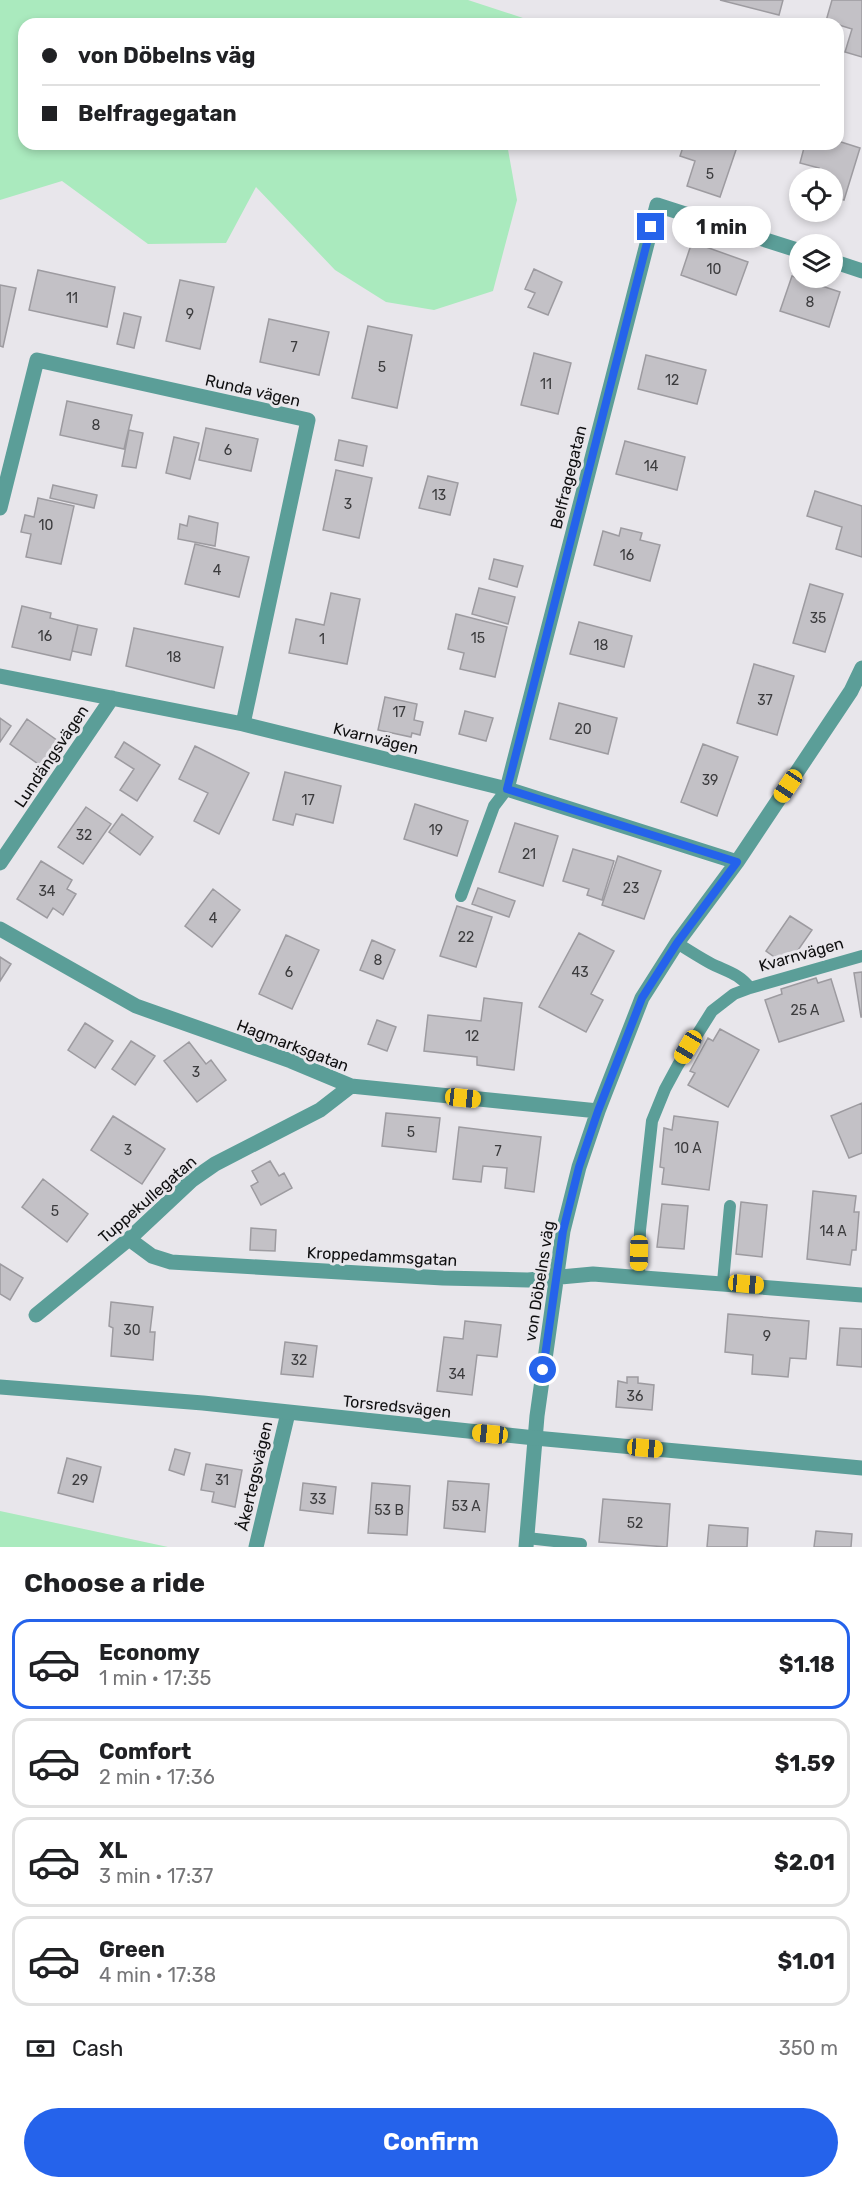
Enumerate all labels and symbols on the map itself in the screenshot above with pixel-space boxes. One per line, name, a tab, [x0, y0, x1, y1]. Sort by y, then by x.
house number: 5	[706, 166, 714, 183]
callout: 1 min	[672, 206, 771, 248]
route end	[637, 213, 664, 240]
house number: 10	[707, 261, 722, 278]
house number: 11	[66, 290, 78, 307]
house number: 8	[806, 294, 815, 311]
house number: 9	[186, 306, 194, 323]
house number: 7	[290, 339, 298, 356]
house number: 5	[378, 359, 386, 376]
street label: Runda vägen	[203, 370, 302, 411]
house number: 12	[665, 372, 679, 389]
house number: 11	[540, 376, 552, 393]
house number: 8	[92, 417, 101, 434]
street label: Belfragegatan	[546, 423, 591, 531]
house number: 6	[224, 442, 232, 459]
house number: 14	[644, 458, 659, 475]
house number: 13	[432, 487, 446, 504]
house number: 3	[344, 496, 352, 513]
house number: 10	[39, 517, 54, 534]
house number: 16	[620, 547, 634, 564]
house number: 4	[213, 562, 222, 579]
house number: 35	[810, 610, 826, 627]
house number: 16	[38, 628, 52, 645]
house number: 15	[471, 630, 485, 647]
house number: 1	[319, 631, 325, 648]
house number: 18	[594, 637, 609, 654]
house number: 18	[167, 649, 182, 666]
house number: 37	[757, 692, 773, 709]
street label: Lundängsvägen	[10, 702, 93, 811]
house number: 17	[392, 704, 406, 721]
street label: Kvarnvägen	[331, 719, 421, 758]
house number: 20	[574, 721, 592, 738]
car	[770, 766, 806, 806]
house number: 39	[702, 772, 718, 789]
house number: 17	[301, 792, 315, 809]
house number: 19	[429, 822, 443, 839]
house number: 32	[76, 827, 92, 844]
house number: 21	[522, 846, 536, 863]
house number: 23	[623, 880, 639, 897]
house number: 34	[38, 883, 56, 900]
house number: 4	[209, 910, 218, 927]
house number: 22	[458, 929, 474, 946]
street label: Kvarnvägen	[757, 933, 846, 976]
house number: 8	[374, 952, 383, 969]
house number: 6	[285, 964, 293, 981]
house number: 43	[571, 964, 589, 981]
house number: 25 A	[791, 1002, 820, 1019]
street label: Hagmarksgatan	[234, 1015, 351, 1076]
car	[671, 1027, 705, 1067]
house number: 12	[465, 1028, 479, 1045]
house number: 3	[192, 1064, 200, 1081]
car	[444, 1087, 482, 1109]
house number: 5	[407, 1124, 415, 1141]
house number: 10 A	[674, 1140, 702, 1157]
house number: 3	[124, 1142, 132, 1159]
house number: 7	[494, 1143, 502, 1160]
street label: Tuppekullegatan	[95, 1152, 200, 1247]
house number: 5	[51, 1203, 59, 1220]
street label: von Döbelns väg	[521, 1219, 558, 1343]
house number: 14 A	[819, 1223, 847, 1240]
car	[630, 1235, 648, 1271]
street label: Kroppedammsgatan	[306, 1243, 458, 1270]
car	[727, 1273, 765, 1295]
house number: 30	[123, 1322, 141, 1339]
house number: 9	[763, 1328, 771, 1345]
house number: 32	[291, 1352, 307, 1369]
route start	[529, 1356, 556, 1383]
house number: 34	[448, 1366, 466, 1383]
house number: 36	[627, 1388, 643, 1405]
street label: Torsredsvägen	[342, 1391, 452, 1422]
street label: Åkertegsvägen	[233, 1419, 276, 1533]
car	[471, 1423, 509, 1445]
car	[626, 1437, 664, 1459]
house number: 29	[72, 1472, 88, 1489]
house number: 31	[215, 1472, 229, 1489]
house number: 33	[310, 1491, 326, 1508]
house number: 53 A	[451, 1498, 481, 1515]
house number: 53 B	[374, 1502, 404, 1519]
house number: 52	[627, 1515, 643, 1532]

